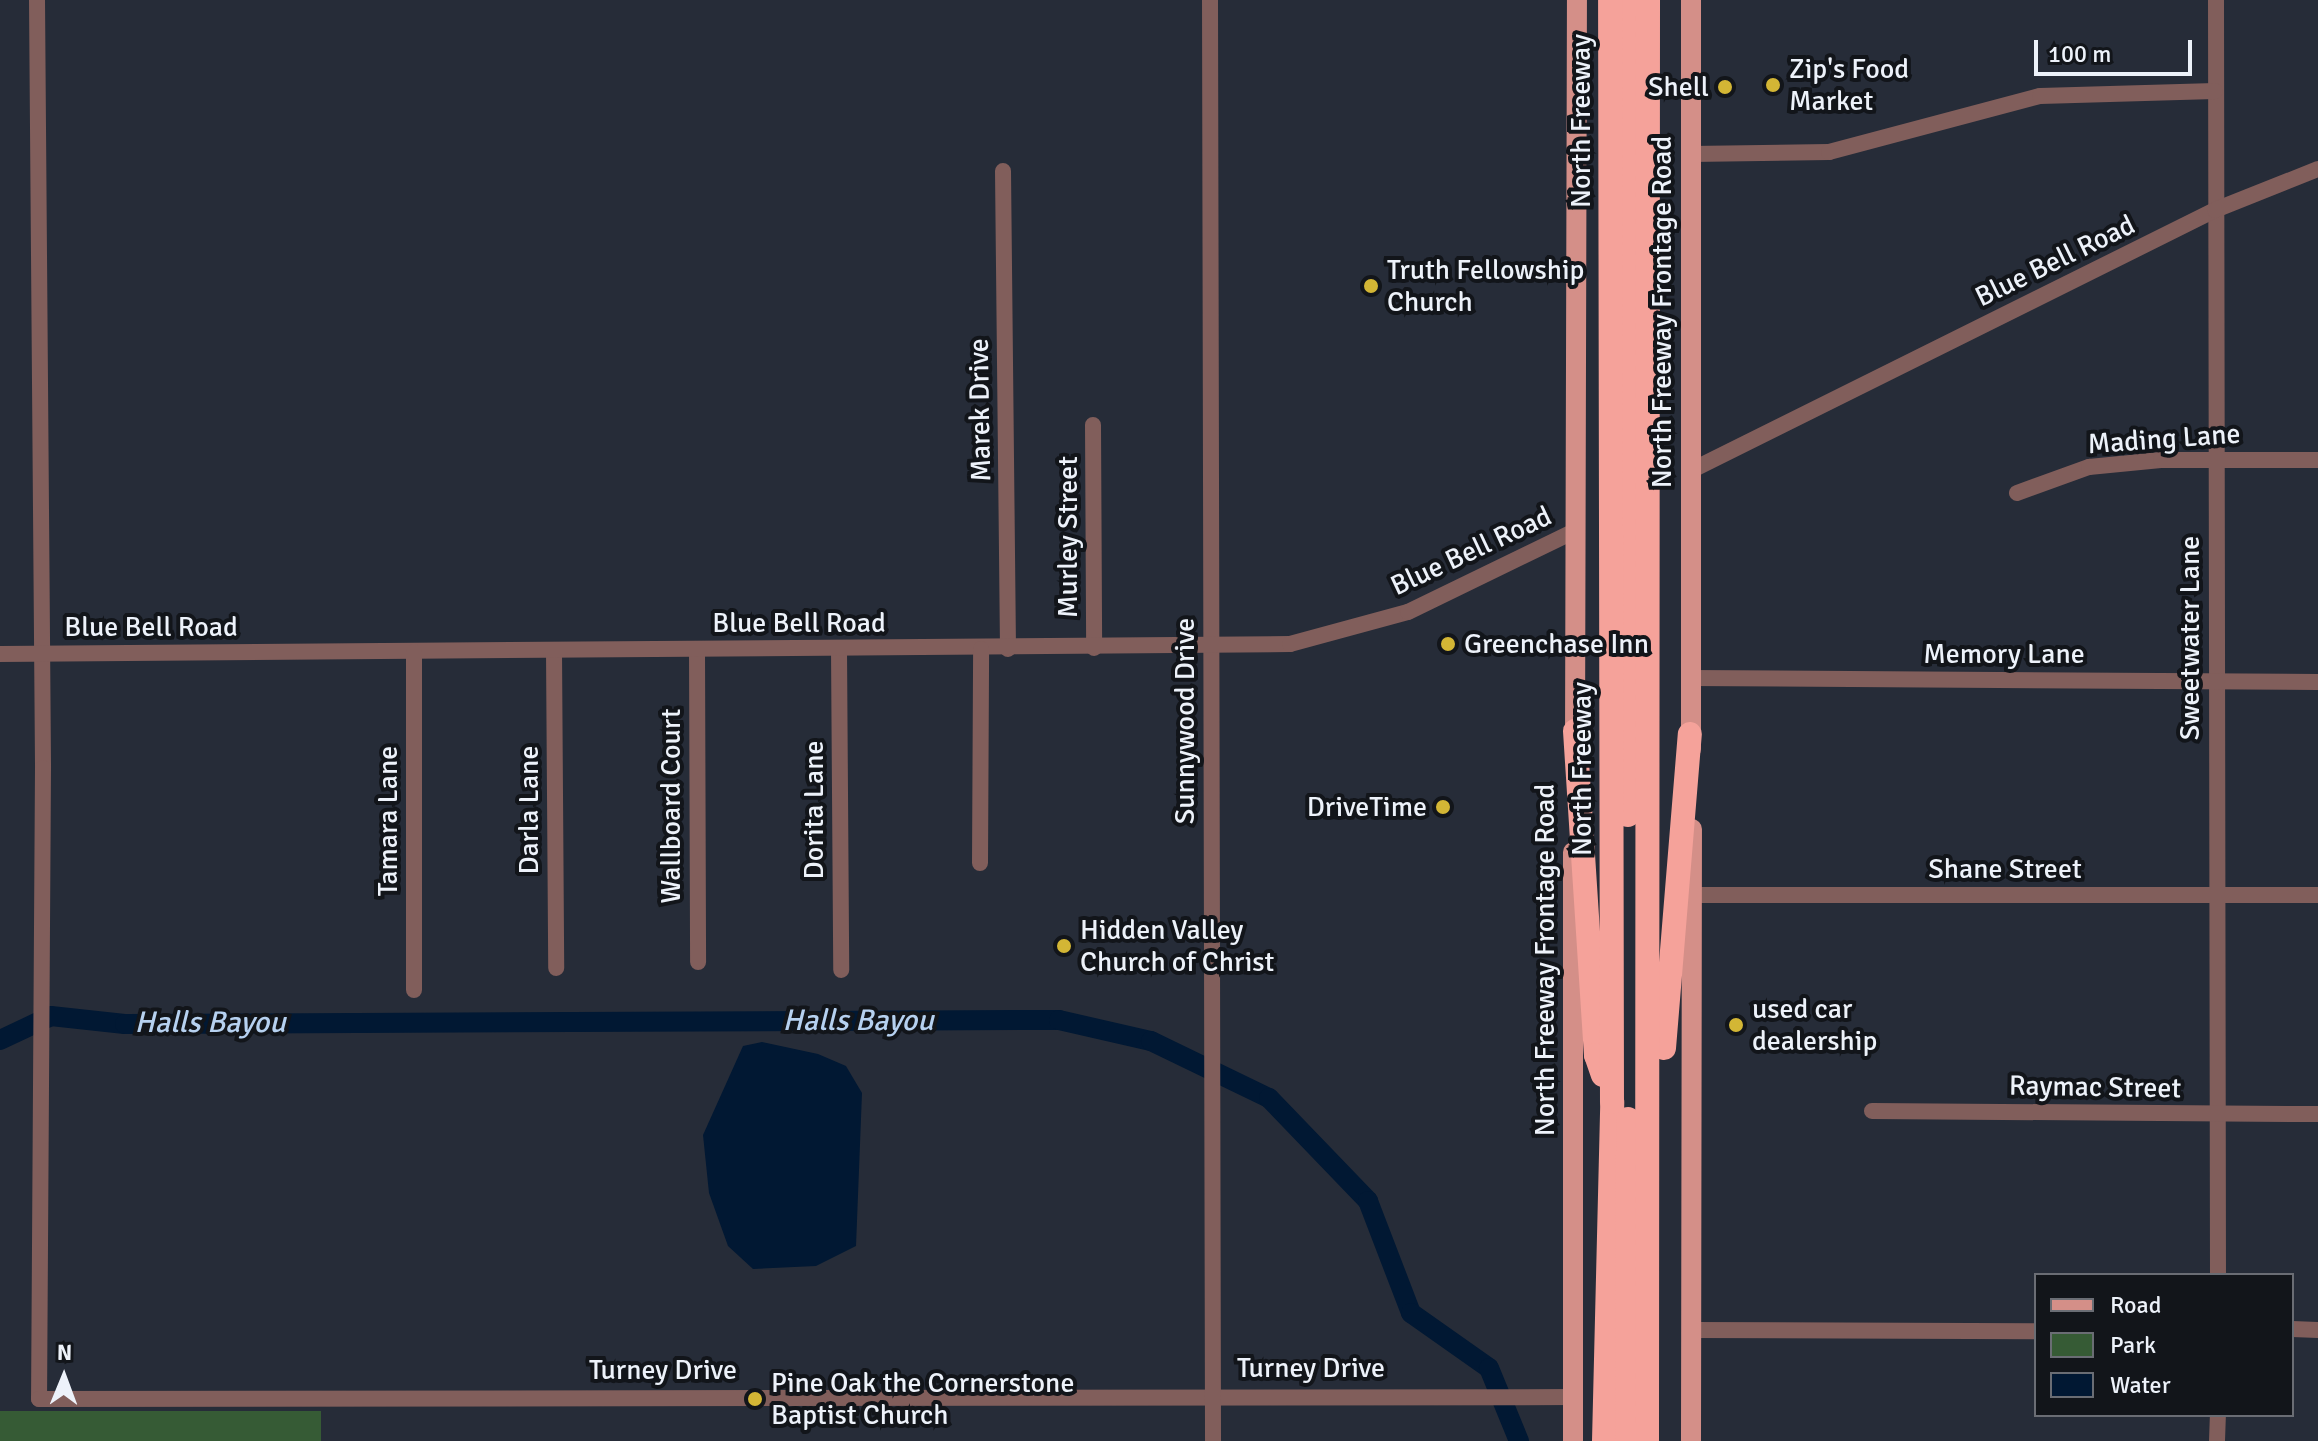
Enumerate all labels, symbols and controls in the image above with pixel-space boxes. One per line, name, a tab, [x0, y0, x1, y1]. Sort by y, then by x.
scale bar	[2038, 24, 2196, 74]
street label: North Freeway	[1564, 34, 1598, 208]
text: 100 m	[2048, 39, 2111, 69]
place label: Zip's Food Market	[1789, 52, 1909, 118]
place label: Shell	[1648, 70, 1709, 104]
marker: Zip's Food Market	[1764, 76, 1782, 94]
marker: Shell	[1716, 78, 1734, 96]
street label: North Freeway Frontage Road	[1645, 136, 1679, 488]
street label: Blue Bell Road	[1970, 208, 2140, 314]
place label: Truth Fellowship Church	[1387, 253, 1584, 319]
marker: Truth Fellowship Church	[1362, 277, 1380, 295]
street label: Marek Drive	[962, 338, 998, 482]
street label: Mading Lane	[2086, 417, 2242, 461]
street label: Murley Street	[1051, 456, 1085, 618]
street label: Blue Bell Road	[1385, 499, 1557, 603]
street label: Sweetwater Lane	[2173, 536, 2207, 740]
street label: Blue Bell Road	[712, 606, 886, 640]
street label: Blue Bell Road	[64, 610, 238, 644]
street label: Sunnywood Drive	[1168, 618, 1202, 824]
place label: Greenchase Inn	[1464, 627, 1649, 661]
marker: Greenchase Inn	[1439, 635, 1457, 653]
street label: Memory Lane	[1923, 637, 2085, 671]
street label: North Freeway	[1565, 682, 1599, 856]
street label: Wallboard Court	[654, 709, 688, 903]
street label: Dorita Lane	[797, 741, 831, 879]
street label: Tamara Lane	[371, 746, 405, 896]
street label: Darla Lane	[512, 746, 546, 874]
street label: North Freeway Frontage Road	[1528, 784, 1562, 1136]
place label: DriveTime	[1307, 790, 1427, 824]
marker: DriveTime	[1434, 798, 1452, 816]
street label: Shane Street	[1928, 852, 2082, 886]
place label: Hidden Valley Church of Christ	[1080, 913, 1274, 979]
marker: Hidden Valley Church of Christ	[1055, 937, 1073, 955]
place label: used car dealership	[1752, 992, 1877, 1058]
water label: Halls Bayou	[782, 1003, 934, 1039]
water label: Halls Bayou	[134, 1005, 286, 1041]
marker: used car dealership	[1727, 1016, 1745, 1034]
street label: Raymac Street	[2009, 1069, 2181, 1105]
legend	[2034, 1273, 2294, 1417]
text: Road	[2110, 1290, 2161, 1320]
text: Park	[2110, 1330, 2156, 1360]
north arrow	[24, 1337, 104, 1417]
text: N	[57, 1339, 72, 1366]
street label: Turney Drive	[1237, 1351, 1385, 1385]
street label: Turney Drive	[589, 1353, 737, 1387]
place label: Pine Oak the Cornerstone Baptist Church	[771, 1366, 1074, 1432]
text: Water	[2110, 1370, 2170, 1400]
marker: Pine Oak the Cornerstone Baptist Church	[746, 1390, 764, 1408]

